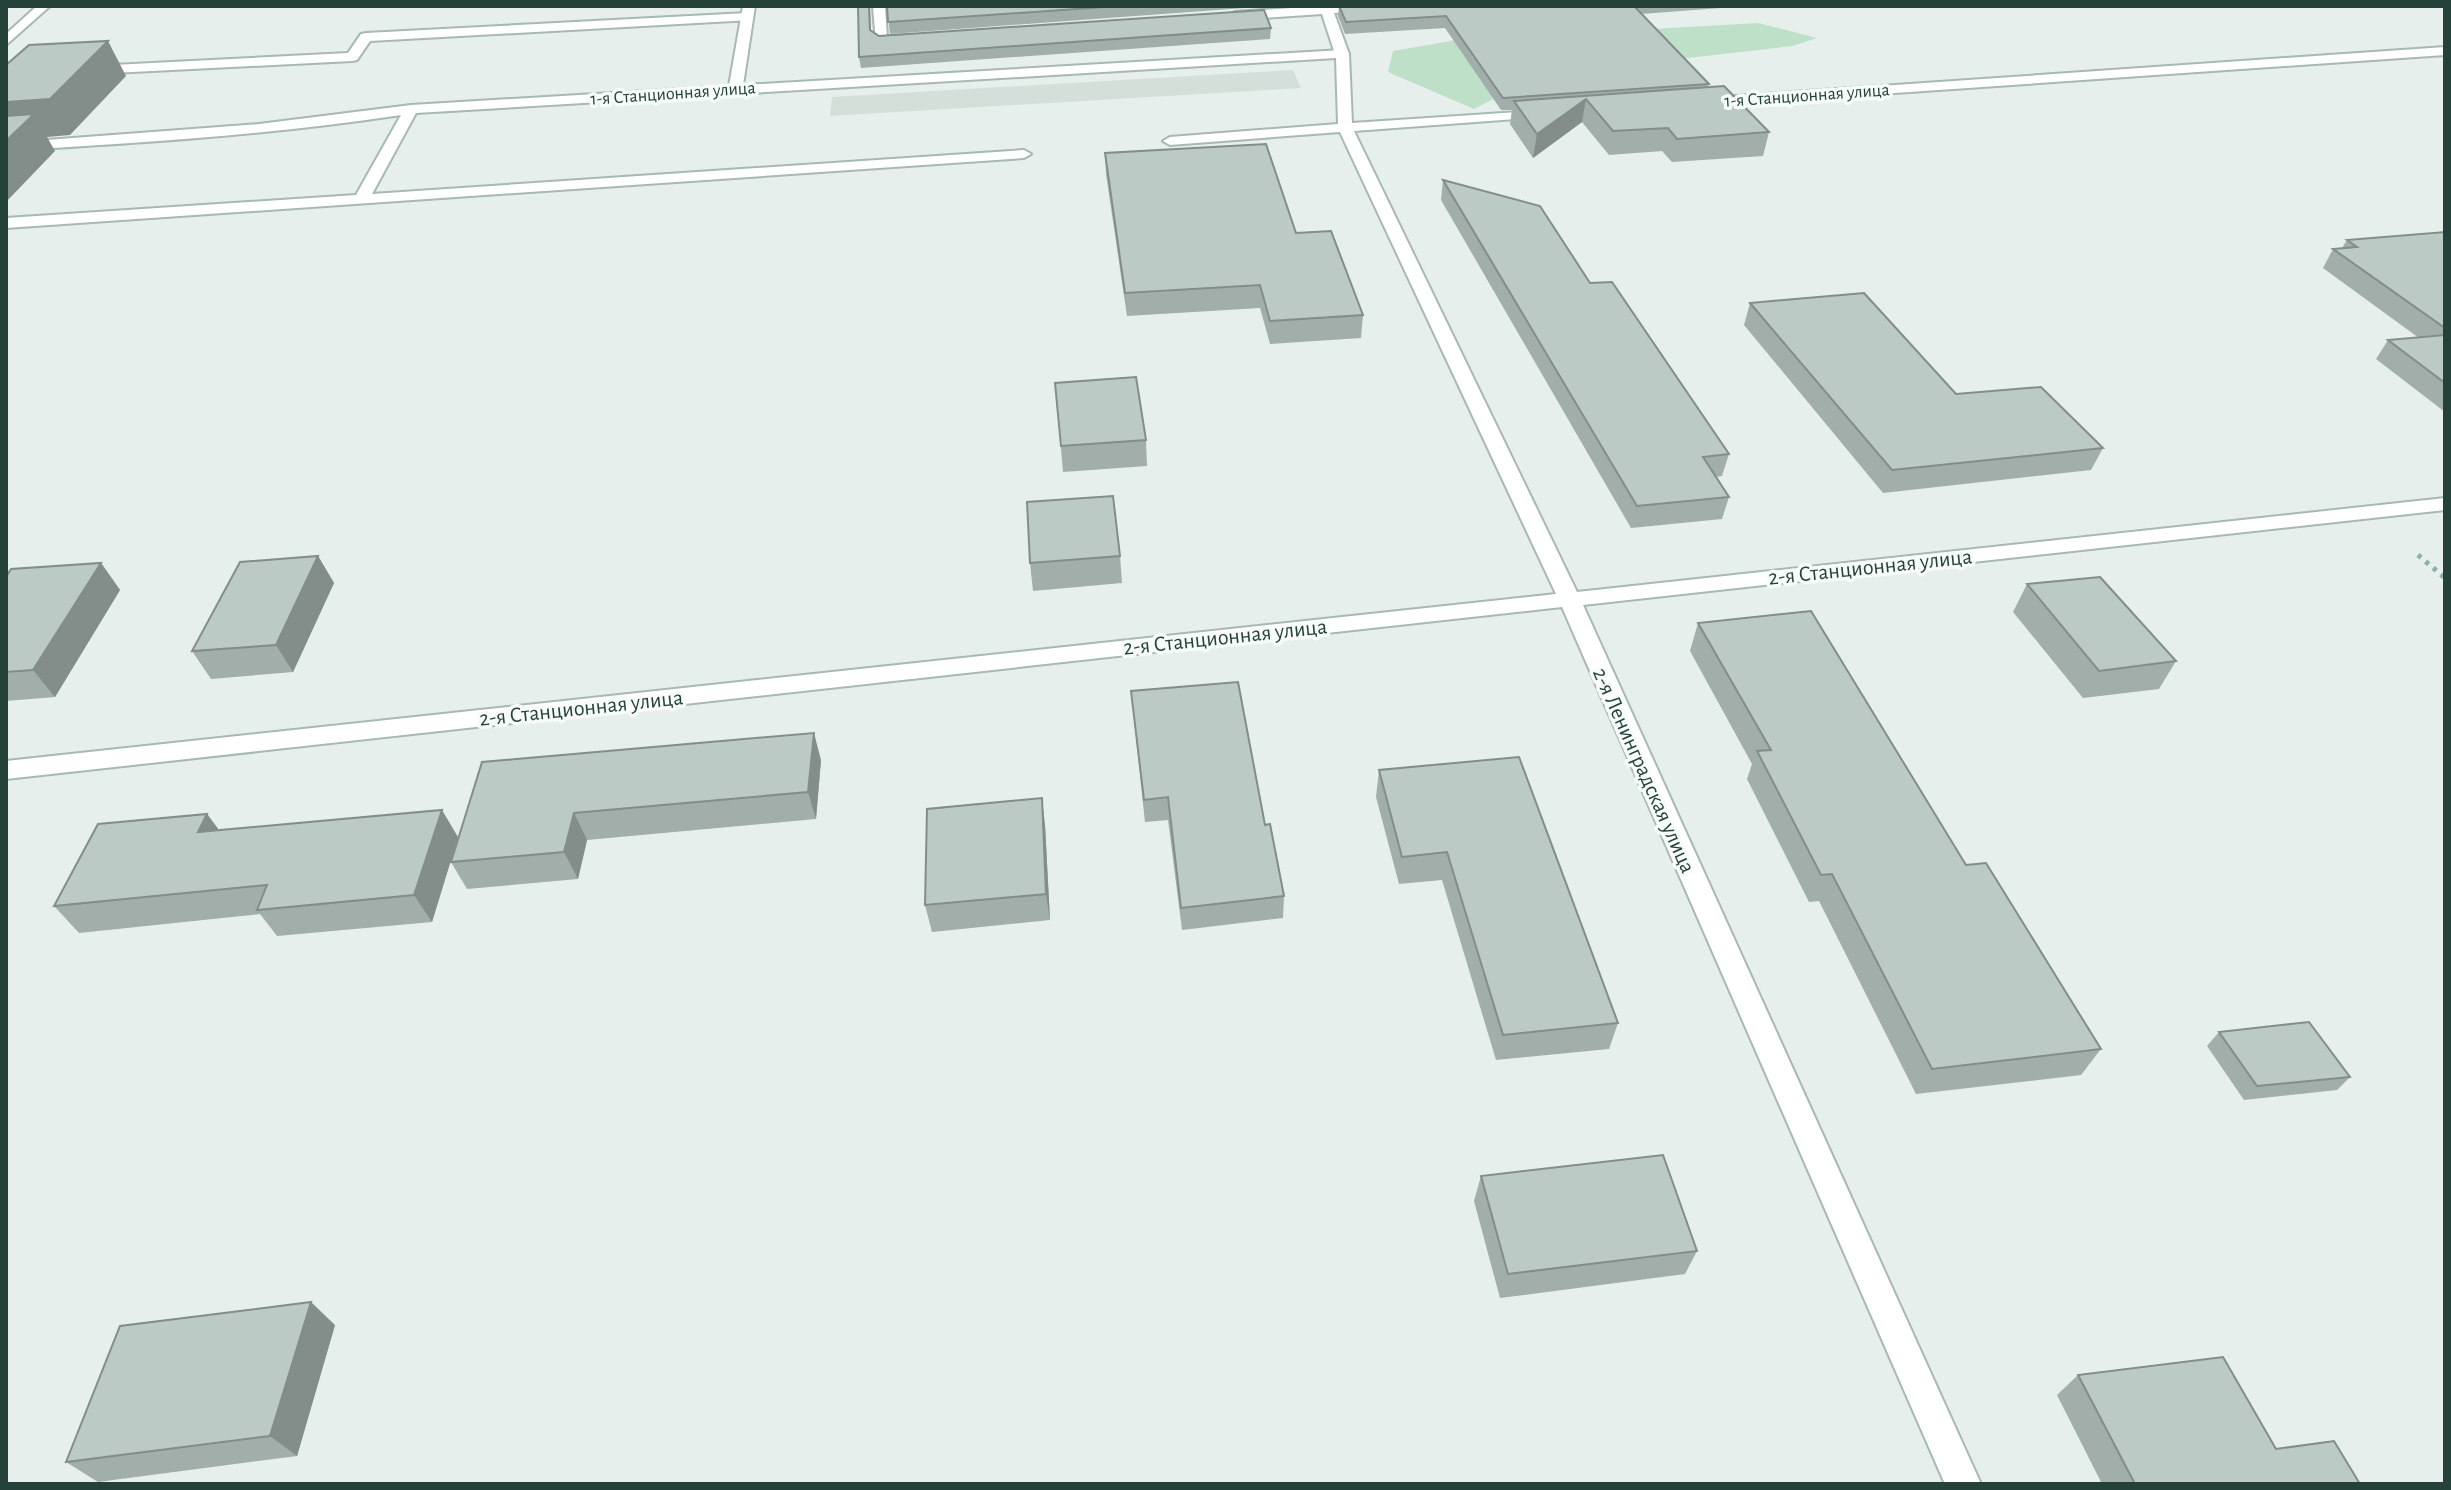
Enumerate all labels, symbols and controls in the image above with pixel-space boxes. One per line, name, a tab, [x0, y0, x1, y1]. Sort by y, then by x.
street label: 1-я Станционная улица	[590, 79, 756, 109]
street label: 1-я Станционная улица	[1724, 81, 1890, 111]
street label: 2-я Станционная улица	[1767, 545, 1973, 589]
street label: 2-я Станционная улица	[1122, 615, 1328, 659]
street label: 2-я Ленинградская улица	[1589, 664, 1699, 876]
street label: 2-я Станционная улица	[478, 686, 684, 730]

